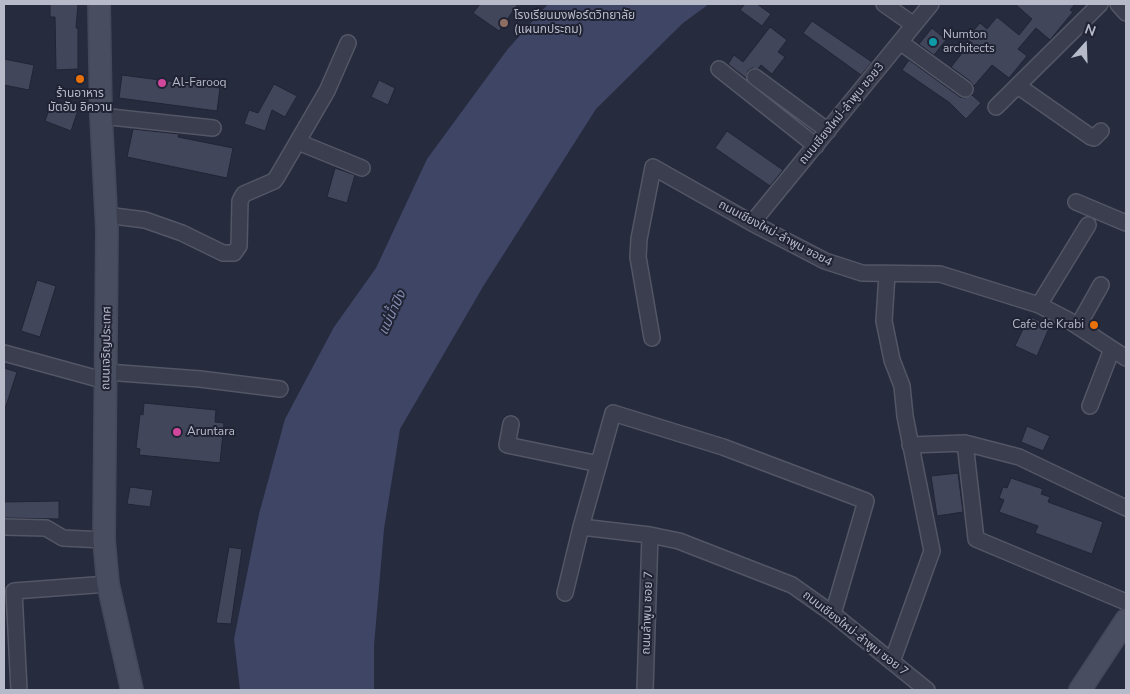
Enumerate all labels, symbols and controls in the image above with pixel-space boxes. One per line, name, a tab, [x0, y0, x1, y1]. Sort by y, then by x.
place label: โรงเรียนมงฟอร์ตวิทยาลัย (แผนกประถม)	[514, 9, 635, 37]
marker: โรงเรียนมงฟอร์ตวิทยาลัย (แผนกประถม)	[498, 17, 510, 29]
north arrow	[1060, 20, 1110, 70]
text: N	[1082, 20, 1098, 41]
place label: Numton architects	[943, 28, 995, 56]
marker: Numton architects	[927, 36, 939, 48]
street label: ถนนเชียงใหม่-ลำพูน ซอย3	[796, 60, 888, 168]
marker: ร้านอาหาร มัตอัม อิควาน	[74, 73, 86, 85]
place label: Al-Farooq	[172, 76, 227, 90]
marker: Al-Farooq	[156, 77, 168, 89]
place label: ร้านอาหาร มัตอัม อิควาน	[48, 87, 112, 115]
street label: ถนนเชียงใหม่-ลำพูน ซอย4	[716, 198, 834, 270]
water label: แม่น้ำปิง	[375, 288, 411, 338]
street label: ถนนเจริญประเทศ	[99, 306, 115, 390]
place label: Cafe de Krabi	[1012, 318, 1084, 332]
marker: Cafe de Krabi	[1088, 319, 1100, 331]
place label: Aruntara	[187, 425, 235, 439]
marker: Aruntara	[171, 426, 183, 438]
street label: ถนนลำพูน ซอย 7	[639, 571, 657, 655]
street label: ถนนเชียงใหม่-ลำพูน ซอย 7	[799, 588, 911, 680]

